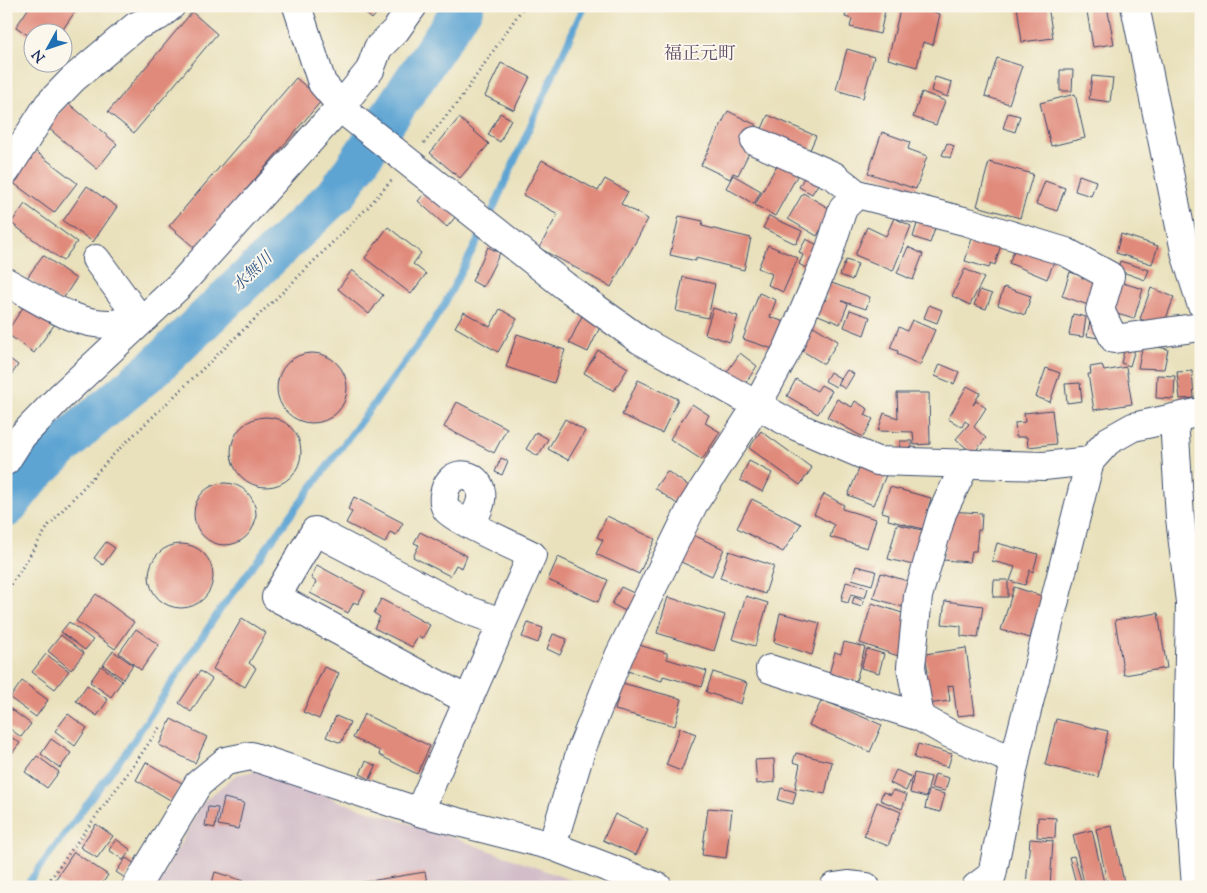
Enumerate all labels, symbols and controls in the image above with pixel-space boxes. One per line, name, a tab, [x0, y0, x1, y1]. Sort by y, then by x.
north arrow	[22, 22, 72, 72]
district label: 福正元町	[664, 42, 736, 68]
text: N	[28, 44, 51, 66]
water label: 水無川	[228, 247, 280, 298]

